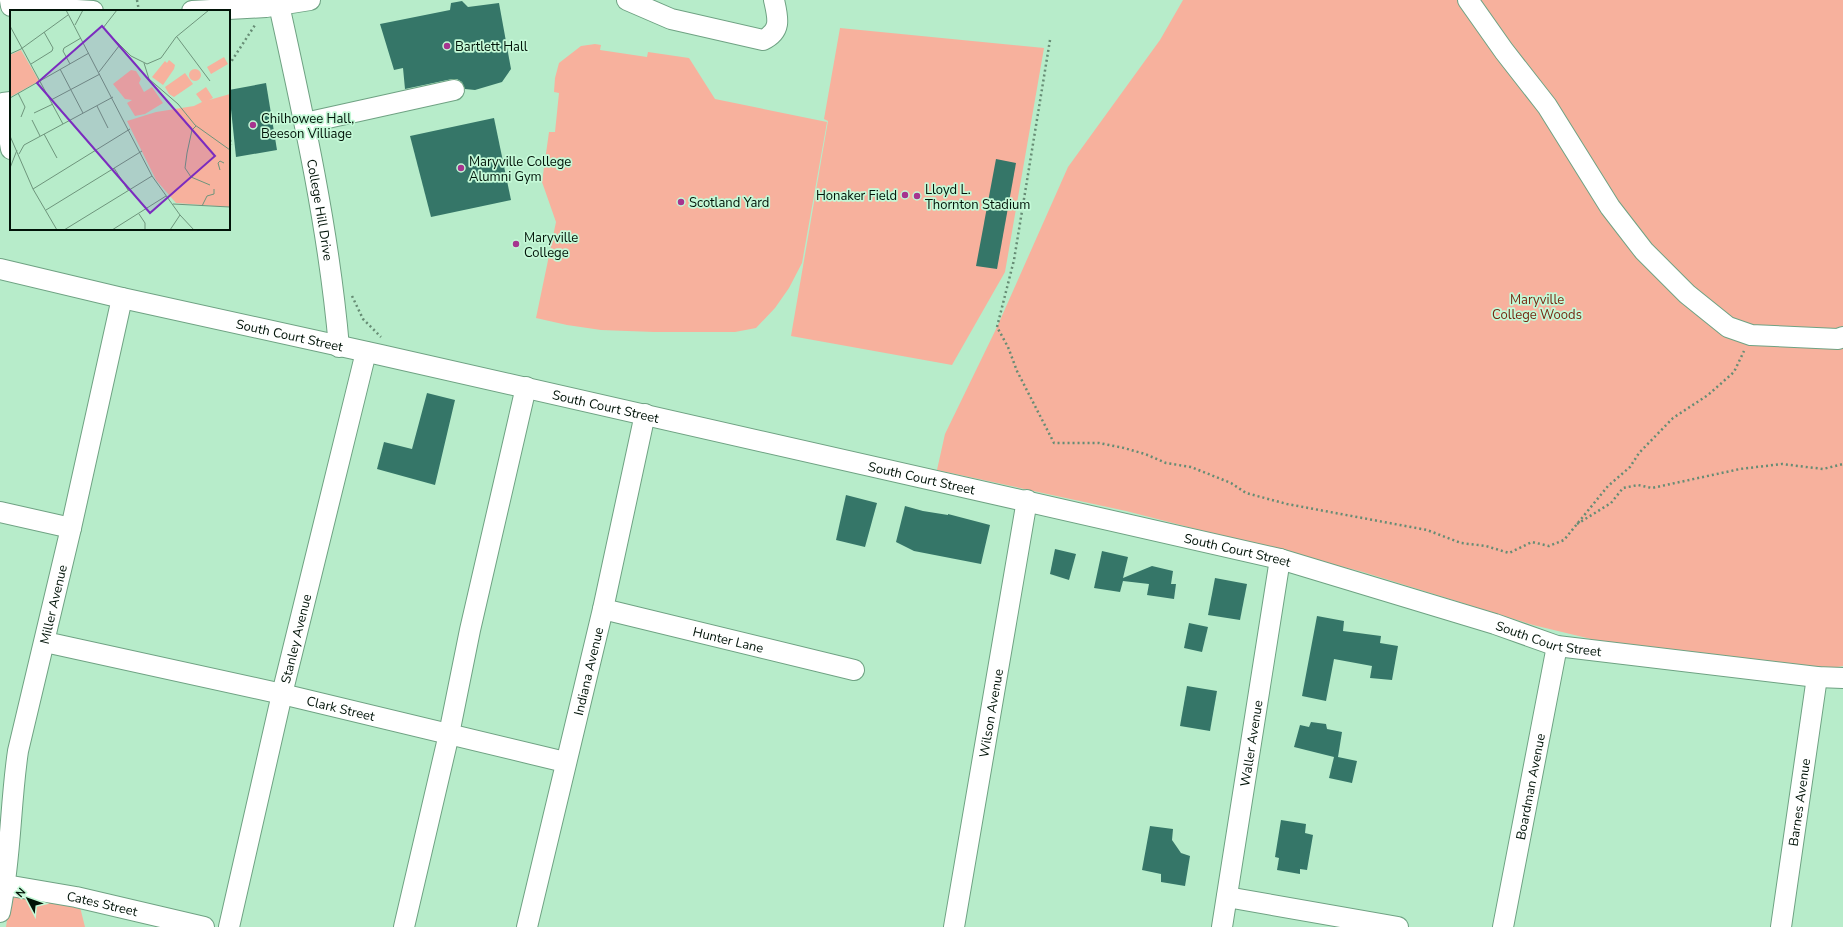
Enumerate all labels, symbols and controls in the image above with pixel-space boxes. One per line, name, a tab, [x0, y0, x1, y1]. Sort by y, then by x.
inset map	[10, 10, 230, 230]
place label: Bartlett Hall	[455, 38, 528, 56]
marker: Bartlett Hall	[442, 41, 452, 51]
place label: Chilhowee Hall, Beeson Villiage	[261, 110, 354, 143]
marker: Chilhowee Hall, Beeson Villiage	[248, 120, 258, 130]
place label: Maryville College Alumni Gym	[469, 153, 571, 186]
street label: College Hill Drive	[302, 158, 337, 262]
marker: Maryville College Alumni Gym	[456, 163, 466, 173]
place label: Lloyd L. Thornton Stadium	[925, 181, 1030, 214]
place label: Honaker Field	[816, 187, 897, 205]
marker: Honaker Field	[900, 190, 910, 200]
marker: Lloyd L. Thornton Stadium	[912, 191, 922, 201]
place label: Scotland Yard	[689, 194, 769, 212]
marker: Scotland Yard	[676, 197, 686, 207]
place label: Maryville College	[524, 229, 578, 262]
marker: Maryville College	[511, 239, 521, 249]
park label: Maryville College Woods	[1492, 291, 1582, 324]
street label: South Court Street	[234, 315, 345, 356]
street label: South Court Street	[550, 386, 661, 428]
street label: South Court Street	[866, 458, 977, 500]
street label: South Court Street	[1182, 530, 1293, 572]
street label: Miller Avenue	[36, 563, 72, 646]
street label: Stanley Avenue	[277, 592, 316, 686]
street label: South Court Street	[1493, 617, 1603, 661]
street label: Hunter Lane	[691, 623, 765, 658]
street label: Indiana Avenue	[570, 625, 608, 717]
street label: Wilson Avenue	[975, 667, 1008, 759]
street label: Clark Street	[305, 692, 377, 726]
street label: Waller Avenue	[1236, 699, 1268, 788]
street label: Boardman Avenue	[1512, 732, 1550, 842]
street label: Barnes Avenue	[1785, 757, 1815, 848]
north arrow	[8, 879, 48, 919]
text: N	[12, 885, 29, 901]
street label: Cates Street	[65, 888, 139, 921]

